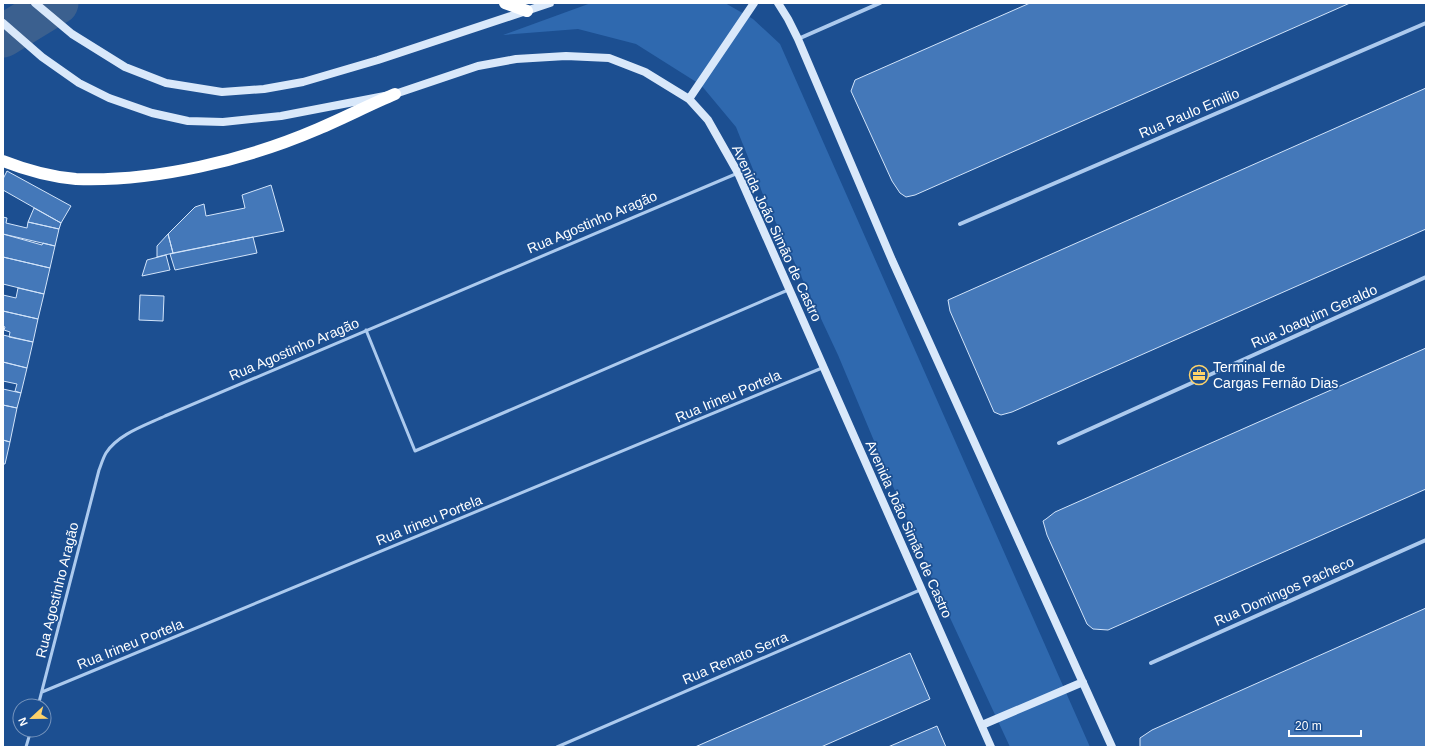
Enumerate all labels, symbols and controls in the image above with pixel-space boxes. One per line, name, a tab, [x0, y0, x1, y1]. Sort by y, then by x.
street label: Rua Paulo Emilio	[1136, 85, 1242, 141]
street label: Avenida João Simão de Castro	[729, 142, 825, 324]
street label: Rua Agostinho Aragão	[525, 187, 659, 257]
street label: Rua Joaquim Geraldo	[1249, 281, 1380, 351]
street label: Rua Agostinho Aragão	[227, 314, 361, 384]
place label: Terminal de Cargas Fernão Dias	[1213, 359, 1338, 391]
office icon: Terminal de Cargas Fernão Dias	[1188, 364, 1210, 386]
street label: Rua Irineu Portela	[673, 367, 783, 425]
street label: Avenida João Simão de Castro	[862, 438, 956, 620]
street label: Rua Irineu Portela	[374, 491, 485, 549]
street label: Rua Agostinho Aragão	[32, 520, 82, 660]
street label: Rua Domingos Pacheco	[1212, 553, 1356, 629]
street label: Rua Irineu Portela	[75, 615, 186, 673]
street label: Rua Renato Serra	[680, 629, 790, 687]
north arrow	[12, 698, 52, 738]
scale bar	[1289, 712, 1361, 738]
text: N	[16, 716, 30, 728]
text: 20 m	[1295, 719, 1322, 733]

